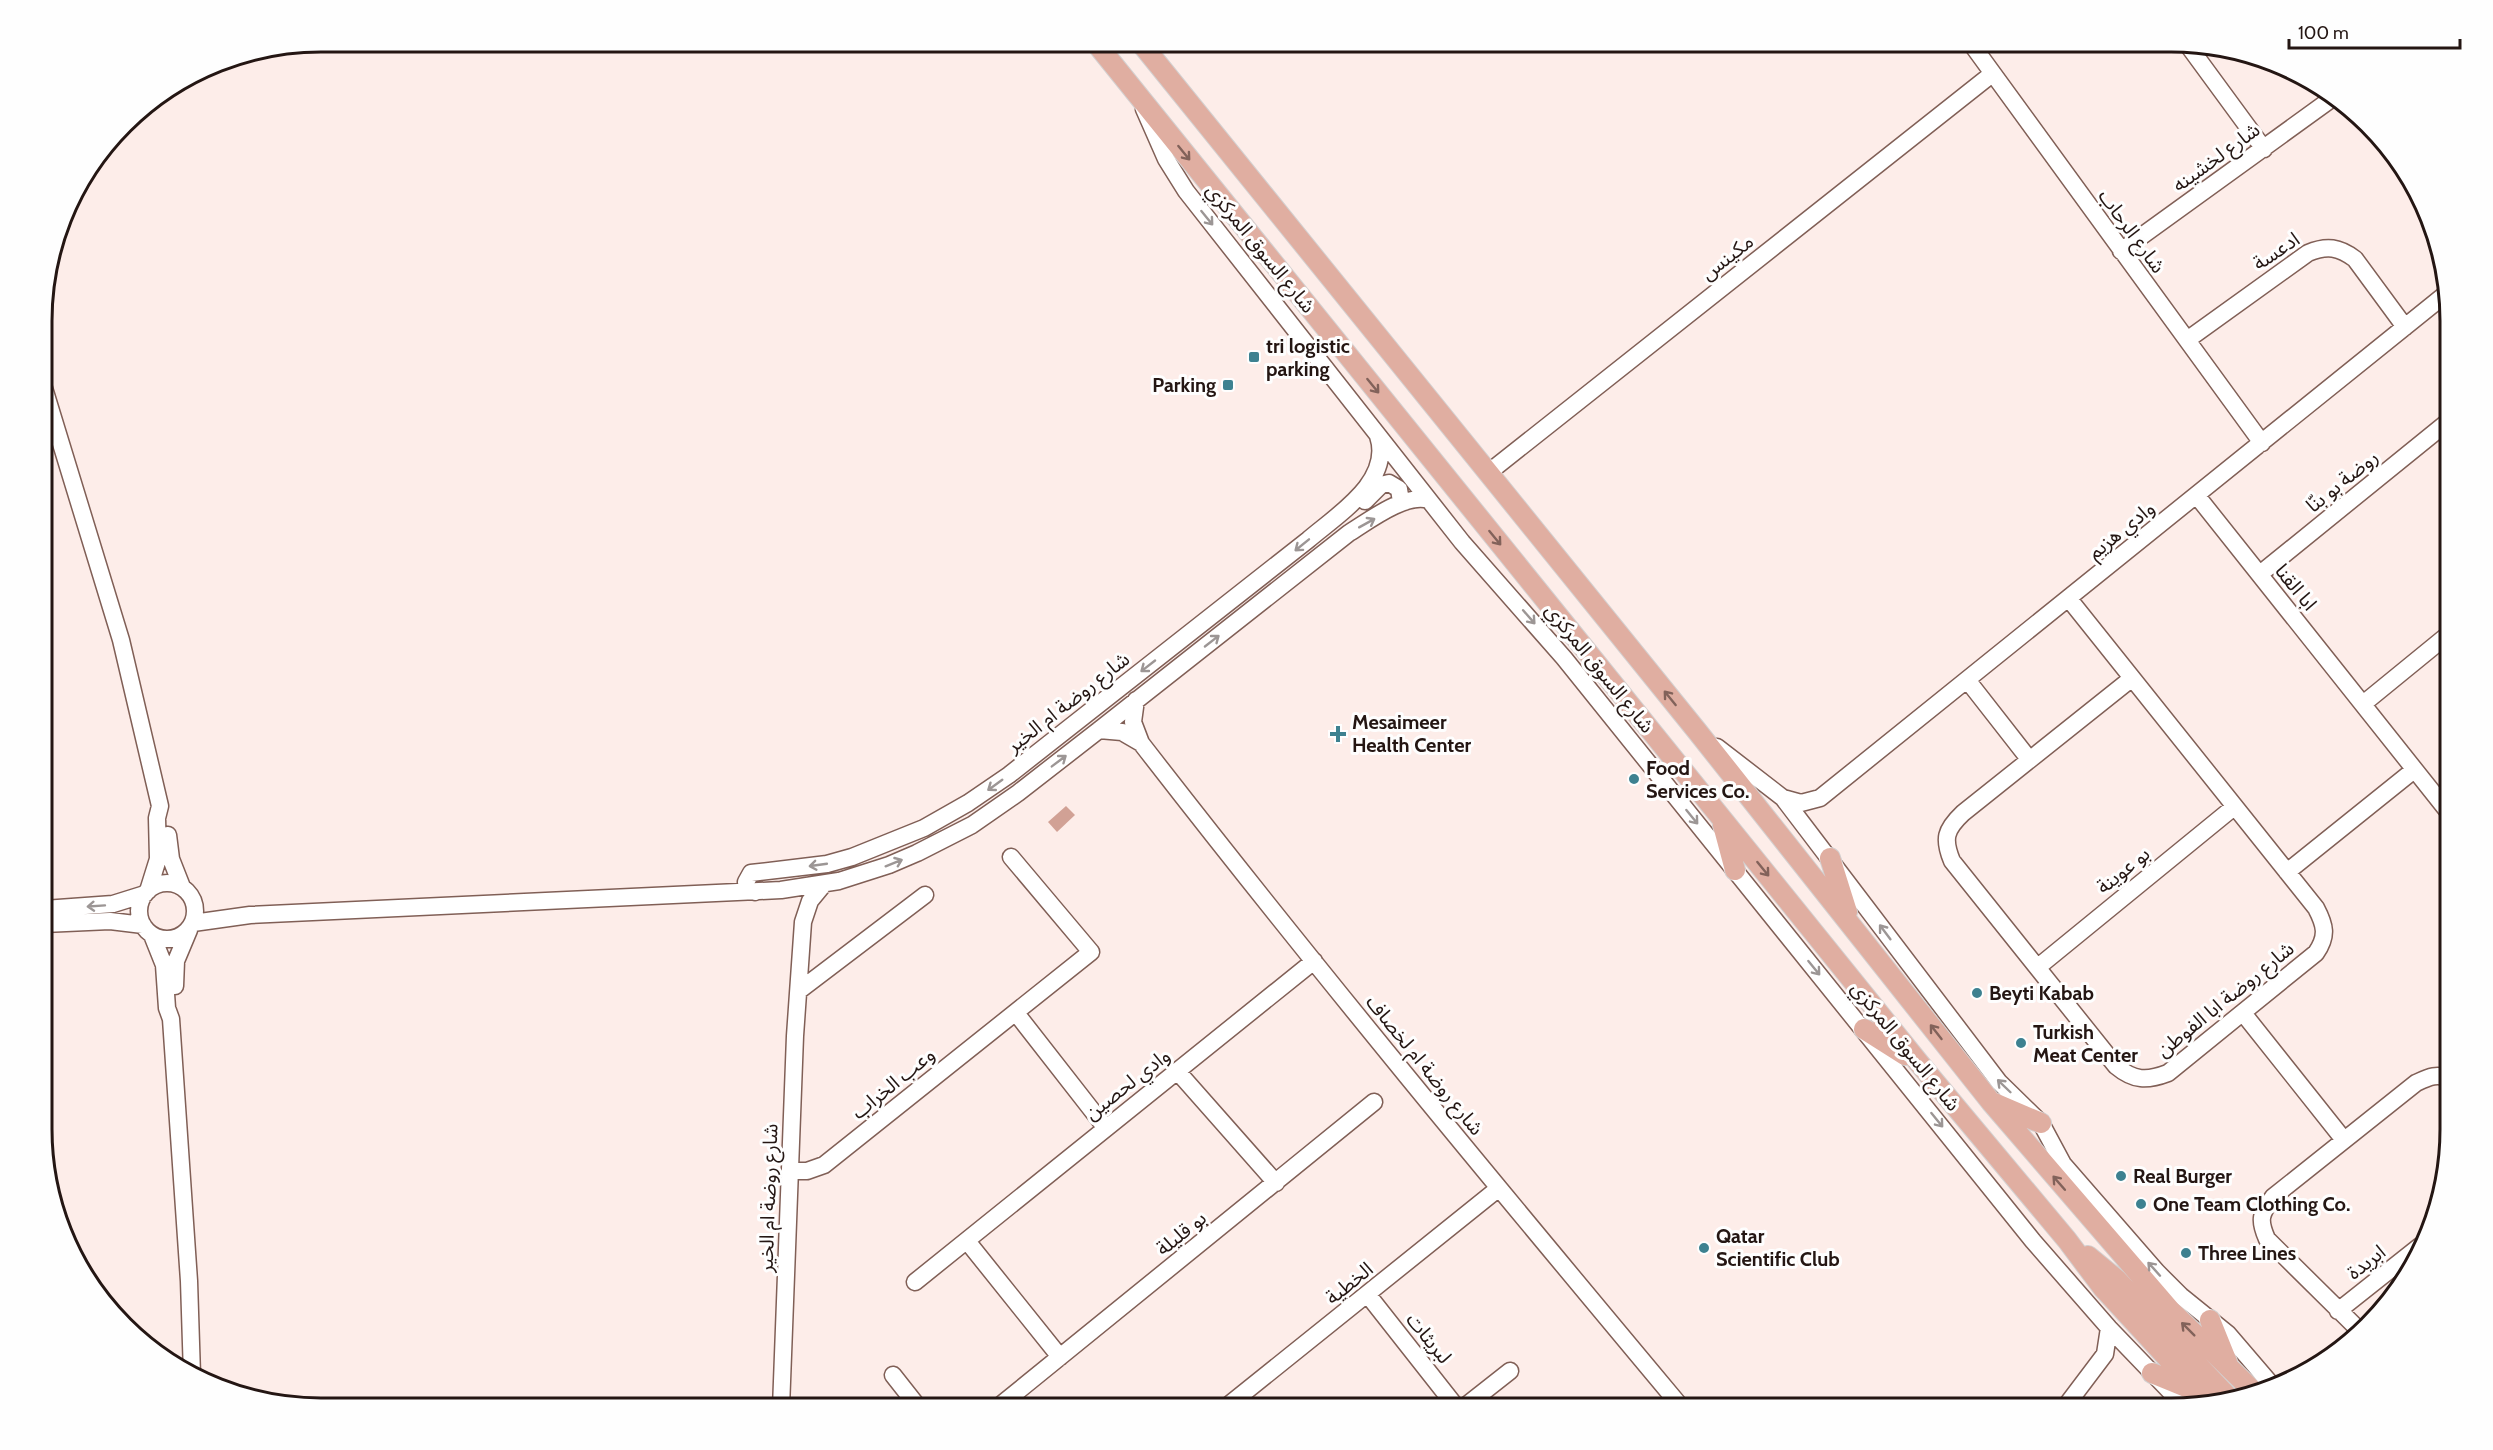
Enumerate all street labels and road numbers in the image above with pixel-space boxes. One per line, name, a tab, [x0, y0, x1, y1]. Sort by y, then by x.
street label: شارع لخشينه	[2167, 117, 2266, 199]
street label: شارع السوق المركزي	[1199, 178, 1321, 320]
street label: شارع الرحاب	[2091, 184, 2171, 279]
street label: ادعسة	[2248, 227, 2304, 275]
street label: مكينس	[1696, 229, 1758, 285]
street label: روضة بو بنّا	[2301, 445, 2383, 517]
street label: وادي هزيم	[2083, 496, 2162, 567]
street label: ابا القنا	[2270, 559, 2322, 615]
street label: شارع السوق المركزي	[1538, 598, 1660, 740]
street label: شارع روضة ام الخير	[1001, 647, 1136, 760]
street label: بو عوينة	[2092, 841, 2154, 899]
street label: شارع روضة ابا الفوطن	[2151, 936, 2300, 1064]
street label: شارع السوق المركزي	[1844, 976, 1966, 1118]
street label: شارع روضة ام لخصاف	[1359, 990, 1489, 1142]
street label: وعب الخراب	[847, 1042, 939, 1124]
street label: وادي لحصين	[1079, 1043, 1177, 1128]
street label: شارع روضة ام الخير	[753, 1123, 786, 1274]
street label: بو قليلة	[1151, 1206, 1211, 1260]
street label: ابريدة	[2342, 1240, 2390, 1284]
street label: الخطية	[1320, 1257, 1378, 1309]
street label: لبريثات	[1401, 1308, 1457, 1368]

